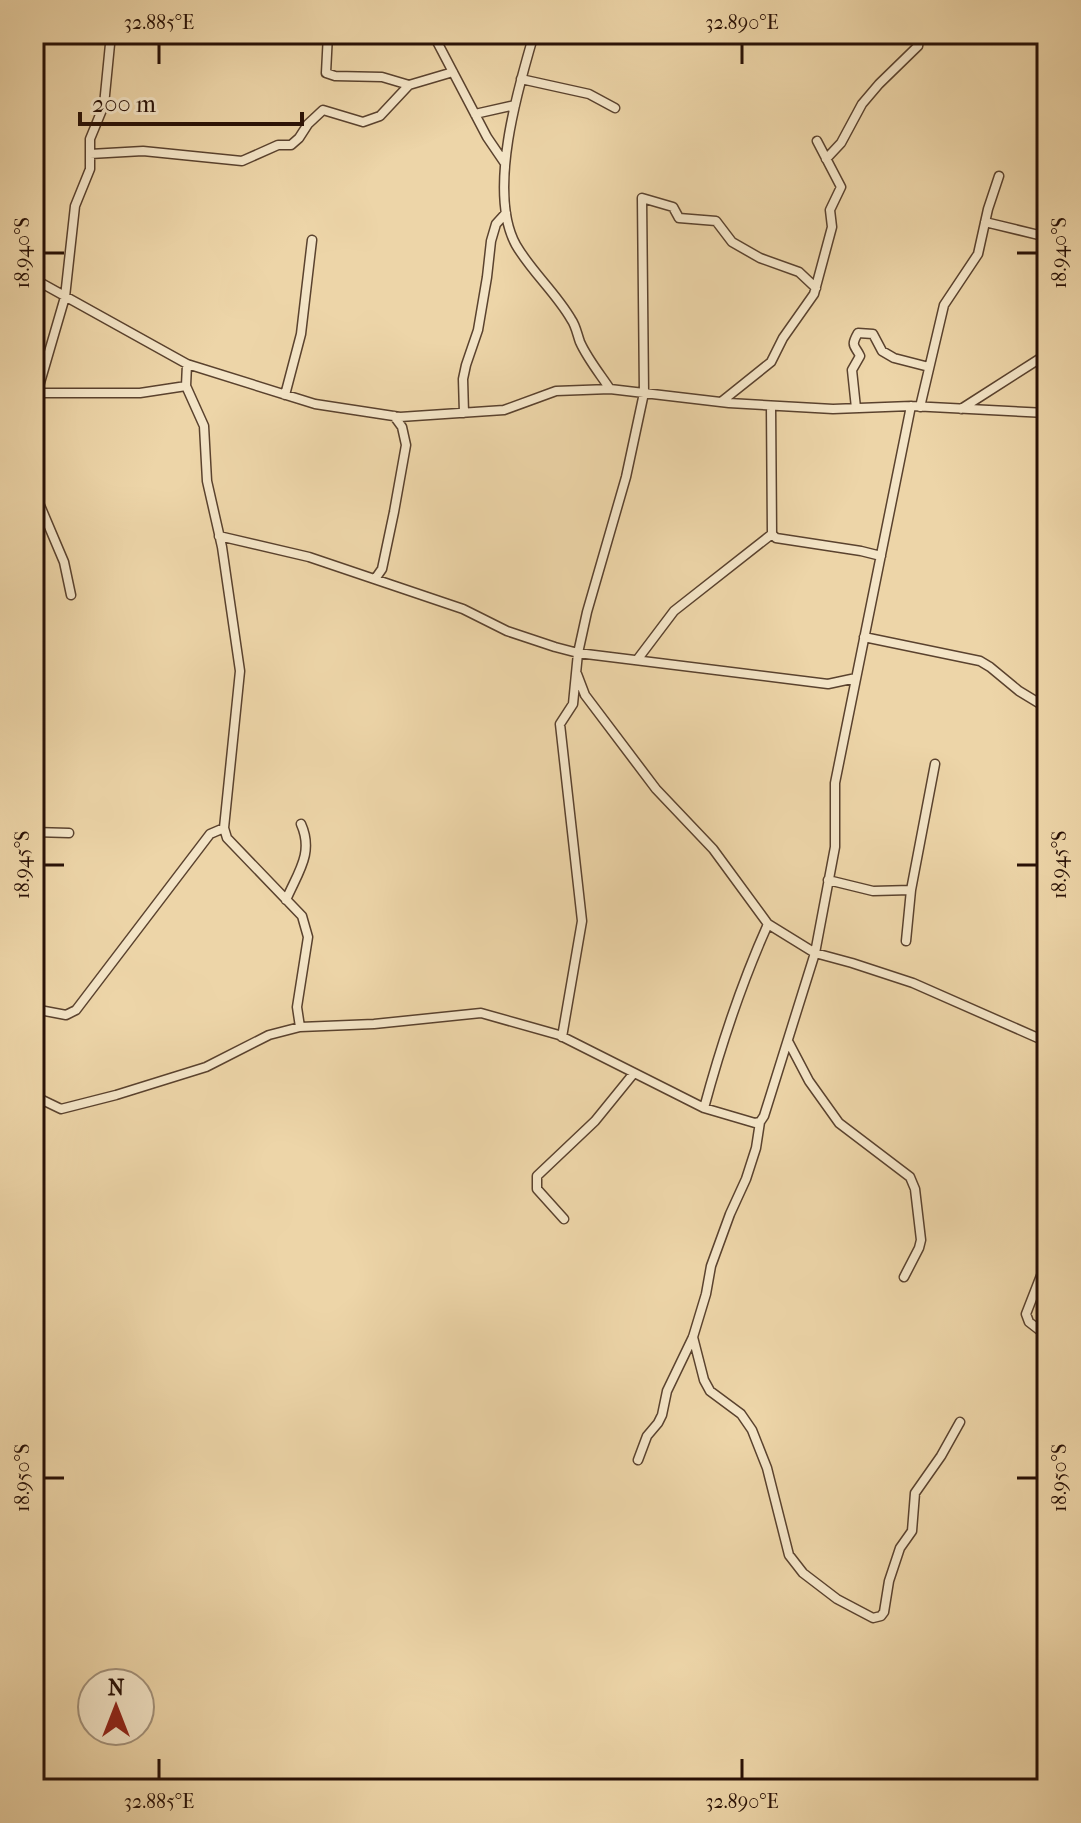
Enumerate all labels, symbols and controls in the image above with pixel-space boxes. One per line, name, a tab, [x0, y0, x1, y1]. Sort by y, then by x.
text: 32.885°E	[124, 11, 194, 34]
text: 32.890°E	[705, 11, 779, 34]
scale bar	[80, 76, 302, 126]
text: 200 m	[92, 90, 156, 118]
text: 18.940°S	[11, 217, 34, 289]
text: 18.940°S	[1048, 217, 1071, 289]
text: 18.945°S	[11, 831, 34, 899]
text: 18.945°S	[1048, 831, 1071, 899]
text: 18.950°S	[11, 1444, 34, 1512]
text: 18.950°S	[1048, 1444, 1071, 1512]
north arrow	[76, 1667, 156, 1747]
text: N	[108, 1675, 125, 1701]
text: 32.885°E	[124, 1790, 194, 1813]
text: 32.890°E	[705, 1790, 779, 1813]

